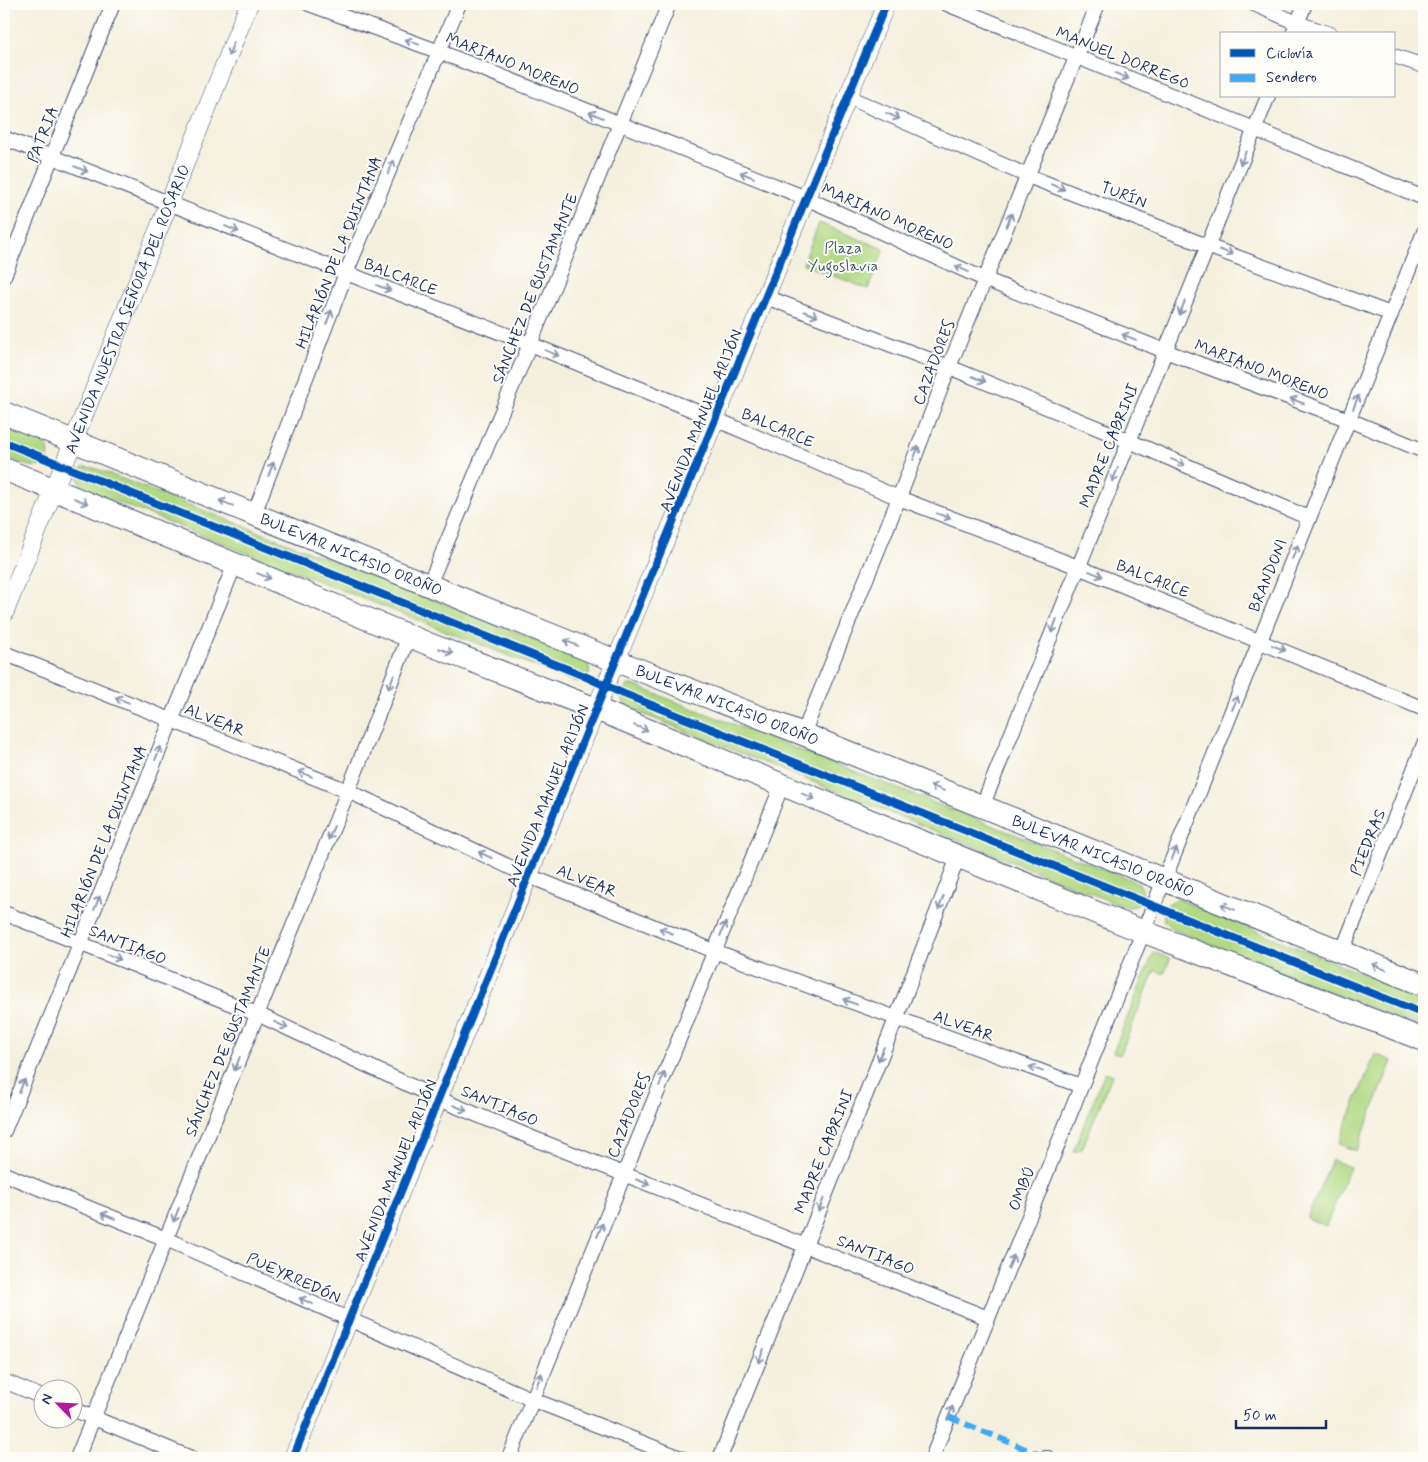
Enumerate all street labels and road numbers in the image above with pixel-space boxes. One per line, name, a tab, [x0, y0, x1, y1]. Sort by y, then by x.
street label: MANUEL DORREGO	[1053, 22, 1192, 95]
street label: MARIANO MORENO	[442, 28, 582, 101]
street label: PATRIA	[23, 103, 64, 166]
street label: HILARIÓN DE LA QUINTANA	[291, 153, 388, 352]
street label: AVENIDA NUESTRA SEÑORA DEL ROSARIO	[61, 162, 196, 457]
street label: TURÍN	[1097, 177, 1150, 214]
street label: MARIANO MORENO	[818, 179, 957, 256]
street label: SÁNCHEZ DE BUSTAMANTE	[488, 190, 583, 387]
street label: BALCARCE	[361, 254, 440, 301]
street label: CAZADORES	[908, 317, 960, 408]
street label: AVENIDA MANUEL ARIJÓN	[655, 326, 748, 515]
street label: MARIANO MORENO	[1191, 335, 1332, 406]
street label: MADRE CABRINI	[1075, 380, 1144, 511]
street label: BALCARCE	[738, 404, 817, 453]
street label: BULEVAR NICASIO OROÑO	[257, 509, 445, 602]
street label: BRANDONI	[1244, 536, 1293, 615]
street label: BALCARCE	[1113, 555, 1192, 604]
street label: BULEVAR NICASIO OROÑO	[632, 661, 822, 751]
street label: ALVEAR	[181, 699, 248, 742]
street label: AVENIDA MANUEL ARIJÓN	[502, 701, 595, 890]
street label: HILARIÓN DE LA QUINTANA	[56, 742, 153, 941]
street label: PIEDRAS	[1346, 806, 1391, 879]
street label: BULEVAR NICASIO OROÑO	[1008, 811, 1197, 903]
street label: ALVEAR	[553, 860, 620, 903]
street label: SANTIAGO	[86, 920, 169, 970]
street label: SÁNCHEZ DE BUSTAMANTE	[181, 943, 276, 1140]
street label: ALVEAR	[930, 1006, 997, 1047]
street label: CAZADORES	[603, 1070, 656, 1161]
street label: AVENIDA MANUEL ARIJÓN	[350, 1076, 443, 1265]
street label: SANTIAGO	[458, 1081, 541, 1132]
street label: MADRE CABRINI	[790, 1086, 859, 1217]
street label: OMBÚ	[1004, 1163, 1041, 1214]
street label: SANTIAGO	[834, 1230, 917, 1280]
street label: PUEYRREDÓN	[243, 1248, 344, 1308]

